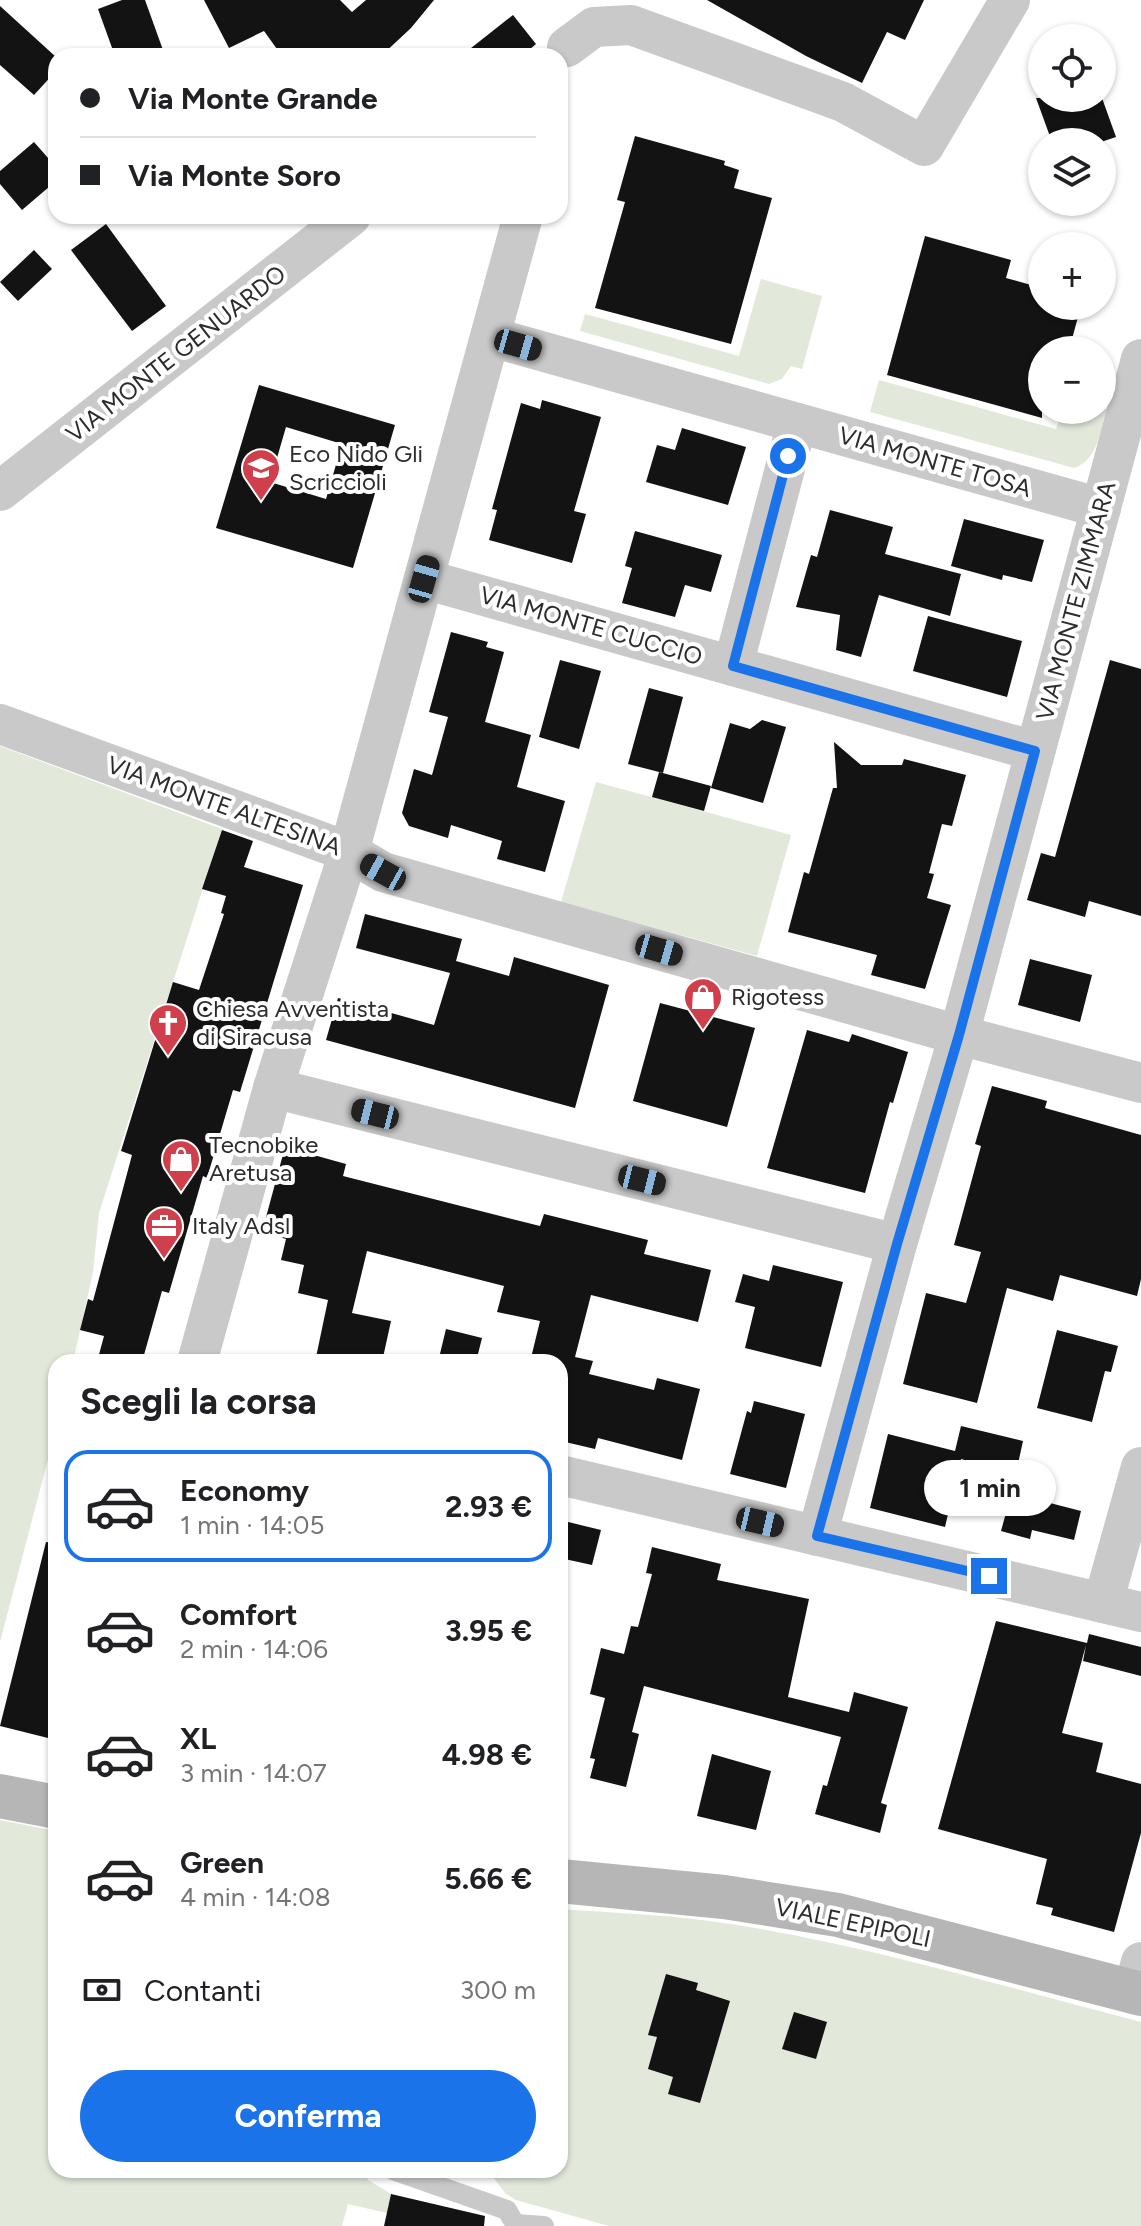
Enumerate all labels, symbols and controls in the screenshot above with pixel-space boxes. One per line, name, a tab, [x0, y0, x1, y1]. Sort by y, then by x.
map controls	[1028, 24, 1116, 424]
button: locate	[1028, 24, 1116, 112]
text: Via Monte Grande	[128, 80, 378, 117]
button: layers	[1028, 128, 1116, 216]
text: Via Monte Soro	[128, 157, 341, 194]
button: +	[1028, 232, 1116, 320]
street label: VIA MONTE GENUARDO	[60, 259, 291, 448]
car	[492, 327, 544, 363]
button: −	[1028, 336, 1116, 424]
street label: VIA MONTE TOSA	[835, 420, 1036, 503]
route start	[770, 438, 806, 474]
place label: Eco Nido Gli Scriccioli	[289, 439, 423, 496]
school or university icon: Eco Nido Gli Scriccioli	[240, 447, 282, 502]
street label: VIA MONTE ZIMMARA	[1030, 477, 1122, 724]
car	[406, 553, 442, 605]
street label: VIA MONTE CUCCIO	[476, 580, 706, 671]
street label: VIA MONTE ALTESINA	[103, 750, 346, 862]
car	[356, 850, 410, 894]
car	[633, 932, 685, 968]
shop icon: Rigotess	[682, 976, 724, 1031]
place label: Rigotess	[731, 982, 824, 1011]
place label: Chiesa Avventista di Siracusa	[196, 994, 389, 1051]
church icon: Chiesa Avventista di Siracusa	[147, 1002, 189, 1057]
car	[349, 1097, 401, 1131]
place label: Tecnobike Aretusa	[209, 1130, 318, 1187]
shop icon: Tecnobike Aretusa	[160, 1138, 202, 1193]
car	[616, 1163, 668, 1197]
office icon: Italy Adsl	[143, 1205, 185, 1260]
place label: Italy Adsl	[192, 1211, 290, 1240]
text: Scegli la corsa	[80, 1380, 317, 1423]
callout: 1 min	[923, 1460, 1055, 1516]
icon: car	[84, 1470, 156, 1542]
text: Economy	[180, 1472, 309, 1509]
text: 1 min	[959, 1472, 1021, 1504]
text: 2.93 €	[445, 1488, 532, 1525]
car	[734, 1505, 786, 1539]
text: 1 min · 14:05	[180, 1509, 324, 1541]
route end	[971, 1558, 1007, 1594]
icon: car	[84, 1594, 156, 1666]
text: Comfort	[180, 1596, 298, 1633]
text: 3.95 €	[445, 1612, 532, 1649]
text: 2 min · 14:06	[180, 1633, 328, 1665]
icon: car	[84, 1718, 156, 1790]
text: XL	[180, 1720, 216, 1757]
text: 4.98 €	[442, 1736, 532, 1773]
text: 3 min · 14:07	[180, 1757, 327, 1789]
icon: car	[84, 1842, 156, 1914]
text: Green	[180, 1844, 264, 1881]
text: 5.66 €	[444, 1860, 532, 1897]
text: 4 min · 14:08	[180, 1881, 331, 1913]
street label: VIALE EPIPOLI	[773, 1892, 933, 1953]
icon: cash	[80, 1968, 124, 2012]
text: Contanti	[144, 1972, 261, 2009]
text: 300 m	[460, 1974, 536, 2006]
button: Conferma	[80, 2070, 536, 2162]

